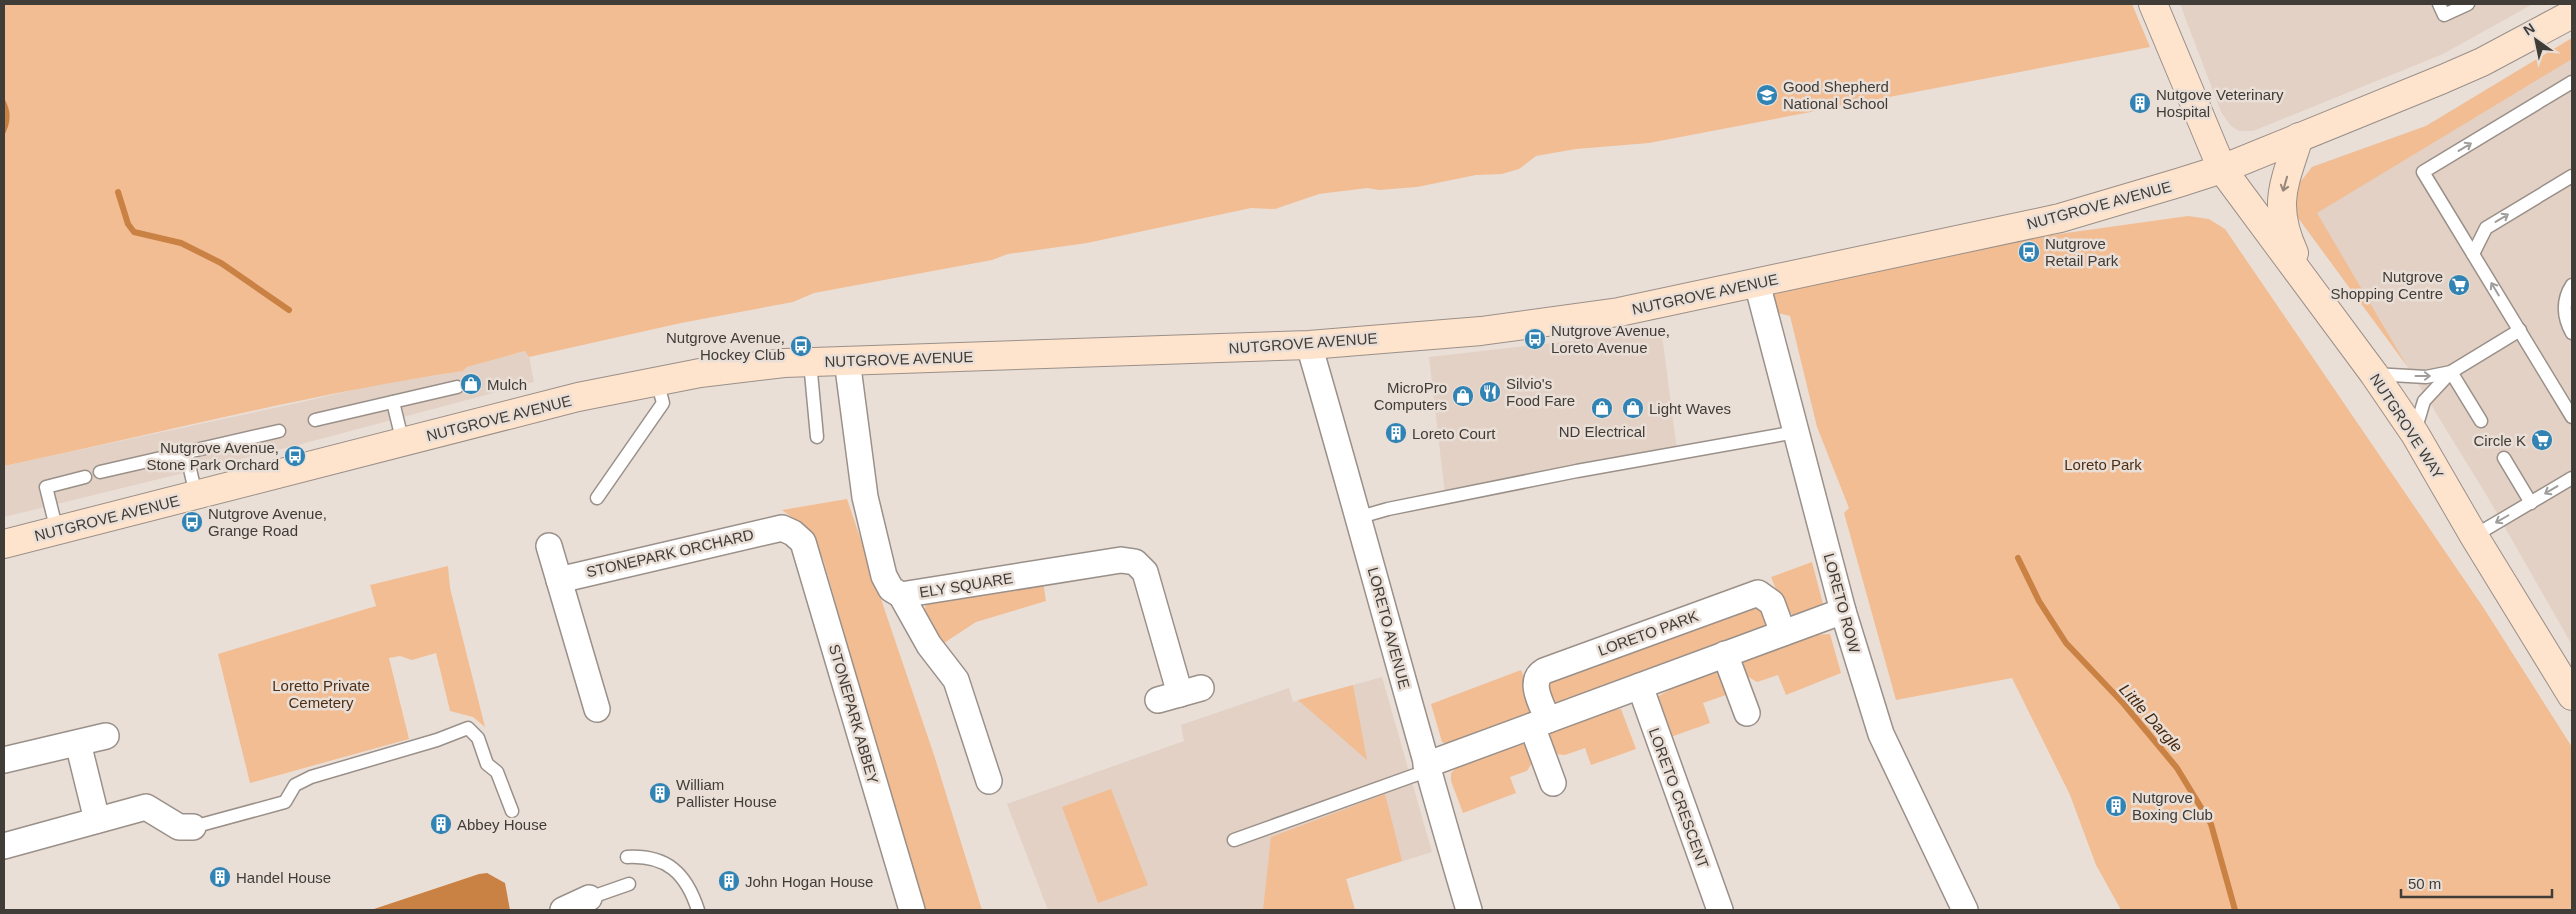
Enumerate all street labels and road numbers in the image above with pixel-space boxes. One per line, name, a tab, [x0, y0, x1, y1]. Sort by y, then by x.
street label: NUTGROVE AVENUE	[2025, 178, 2173, 232]
street label: NUTGROVE AVENUE	[1630, 270, 1780, 318]
street label: NUTGROVE AVENUE	[1228, 329, 1378, 357]
street label: NUTGROVE AVENUE	[824, 348, 974, 370]
street label: NUTGROVE WAY	[2367, 370, 2447, 482]
street label: NUTGROVE AVENUE	[425, 392, 573, 444]
street label: NUTGROVE AVENUE	[33, 492, 181, 544]
street label: STONEPARK ORCHARD	[585, 525, 755, 581]
street label: LORETO ROW	[1821, 551, 1864, 655]
street label: LORETO AVENUE	[1365, 565, 1413, 691]
street label: ELY SQUARE	[918, 569, 1014, 601]
street label: LORETO PARK	[1596, 607, 1700, 659]
street label: STONEPARK ABBEY	[826, 642, 882, 786]
street label: LORETO CRESCENT	[1646, 726, 1712, 870]

